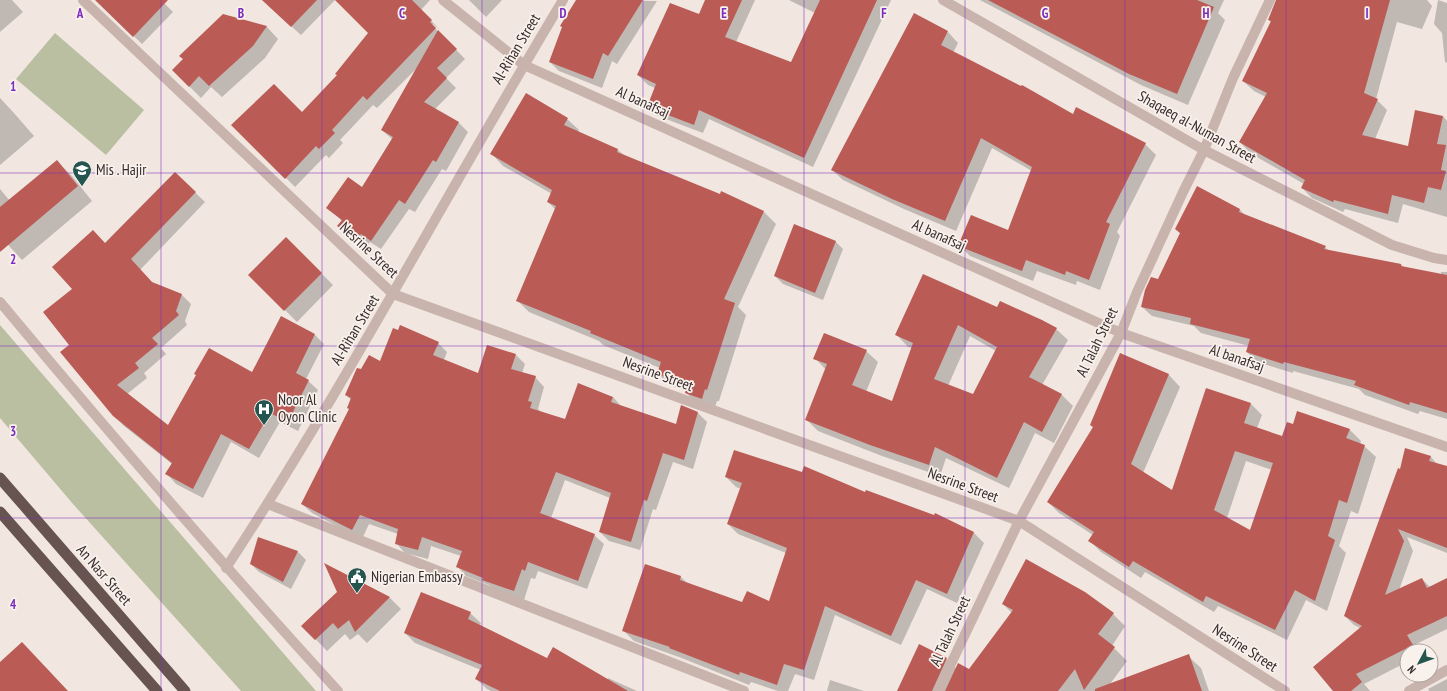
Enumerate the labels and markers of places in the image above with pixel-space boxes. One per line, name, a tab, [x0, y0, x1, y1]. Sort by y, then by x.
school or university icon: Mis . Hajir	[71, 159, 93, 187]
place label: Mis . Hajir	[96, 160, 147, 179]
place label: Noor Al Oyon Clinic	[278, 390, 337, 426]
hospital icon: Noor Al Oyon Clinic	[253, 398, 275, 426]
public building icon: Nigerian Embassy	[346, 566, 368, 594]
place label: Nigerian Embassy	[371, 567, 463, 586]

